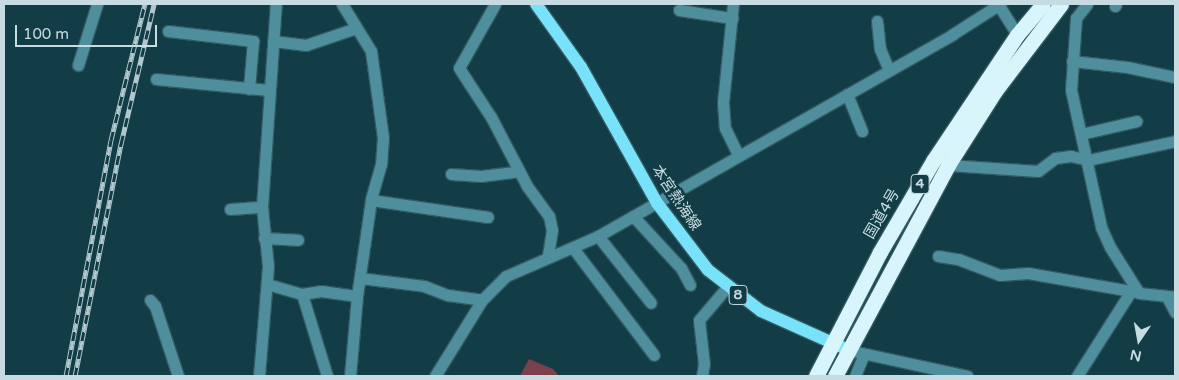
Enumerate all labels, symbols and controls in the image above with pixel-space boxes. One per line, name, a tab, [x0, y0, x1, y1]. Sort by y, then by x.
scale bar	[18, 15, 160, 47]
text: 100 m	[23, 25, 69, 43]
street label: 本宮熱海線	[648, 162, 704, 234]
road number: 4	[910, 172, 930, 195]
street label: 国道4号	[861, 186, 903, 242]
road number: 8	[728, 284, 748, 306]
north arrow	[1114, 315, 1164, 365]
text: N	[1129, 346, 1143, 365]

